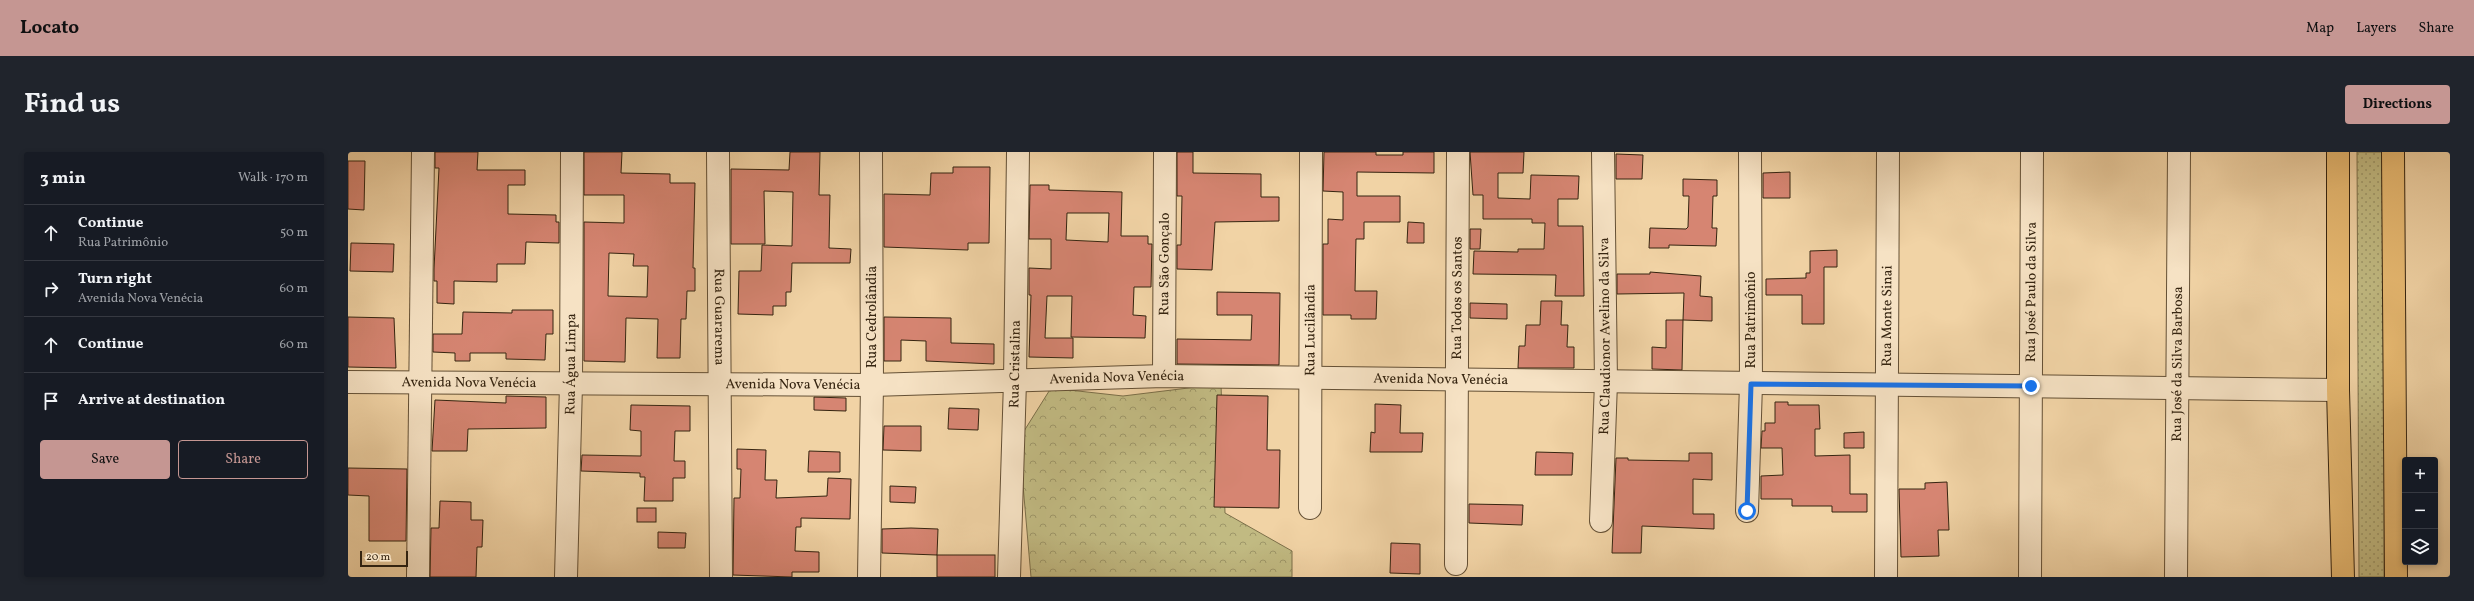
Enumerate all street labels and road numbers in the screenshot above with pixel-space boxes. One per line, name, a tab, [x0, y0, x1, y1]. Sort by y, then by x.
street label: Rua São Gonçalo	[1155, 212, 1174, 316]
street label: Rua José Paulo da Silva	[2022, 222, 2041, 362]
street label: Rua Todos os Santos	[1447, 236, 1467, 360]
street label: Rua Claudionor Avelino da Silva	[1595, 237, 1616, 435]
street label: Rua Monte Sinai	[1877, 265, 1897, 367]
street label: Rua Cedrolândia	[863, 266, 882, 368]
street label: Rua Guararema	[709, 268, 729, 366]
street label: Rua Patrimônio	[1742, 272, 1761, 369]
street label: Rua Lucilândia	[1301, 284, 1320, 376]
street label: Rua José da Silva Barbosa	[2167, 286, 2188, 442]
street label: Rua Água Limpa	[561, 313, 581, 415]
street label: Rua Cristalina	[1005, 320, 1025, 408]
street label: Avenida Nova Venécia	[1049, 366, 1185, 389]
street label: Avenida Nova Venécia	[1373, 369, 1509, 390]
street label: Avenida Nova Venécia	[401, 373, 537, 393]
street label: Avenida Nova Venécia	[725, 375, 861, 394]

